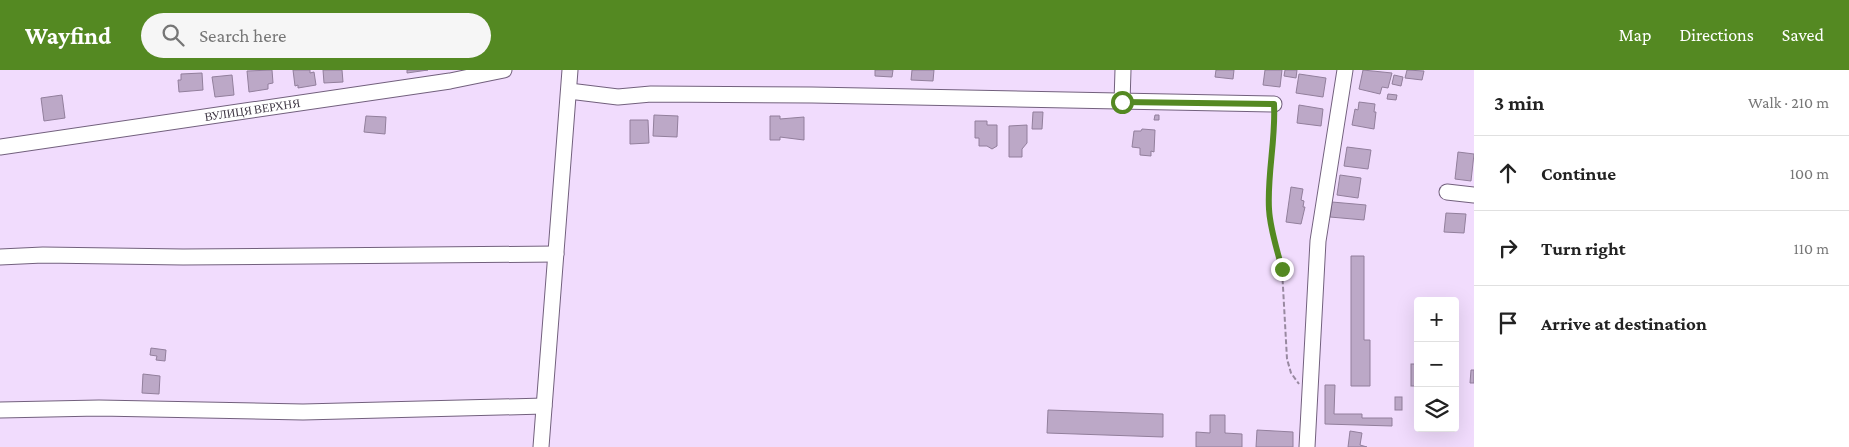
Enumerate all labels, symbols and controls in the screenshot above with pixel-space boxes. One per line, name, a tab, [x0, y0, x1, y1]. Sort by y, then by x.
search box	[141, 13, 491, 58]
icon: search	[159, 21, 187, 49]
text: Wayfind	[25, 22, 111, 49]
text: Search here	[199, 25, 286, 46]
text: Map	[1619, 25, 1651, 45]
text: Directions	[1679, 25, 1754, 45]
text: Saved	[1782, 25, 1824, 45]
route start	[1111, 91, 1134, 114]
text: 3 min	[1494, 91, 1544, 115]
text: Walk · 210 m	[1748, 94, 1829, 111]
street label: ВУЛИЦЯ ВЕРХНЯ	[204, 96, 301, 124]
icon: ahead	[1494, 159, 1522, 187]
text: Continue	[1541, 163, 1616, 184]
text: 100 m	[1790, 165, 1829, 182]
icon: right	[1494, 234, 1522, 262]
text: Turn right	[1541, 238, 1626, 259]
text: 110 m	[1793, 240, 1829, 257]
route end	[1271, 258, 1294, 281]
map controls	[1414, 297, 1459, 432]
button: +	[1414, 297, 1459, 342]
icon: arrive	[1494, 309, 1522, 337]
text: Arrive at destination	[1541, 313, 1707, 334]
button: −	[1414, 342, 1459, 387]
button: layers	[1414, 387, 1459, 432]

